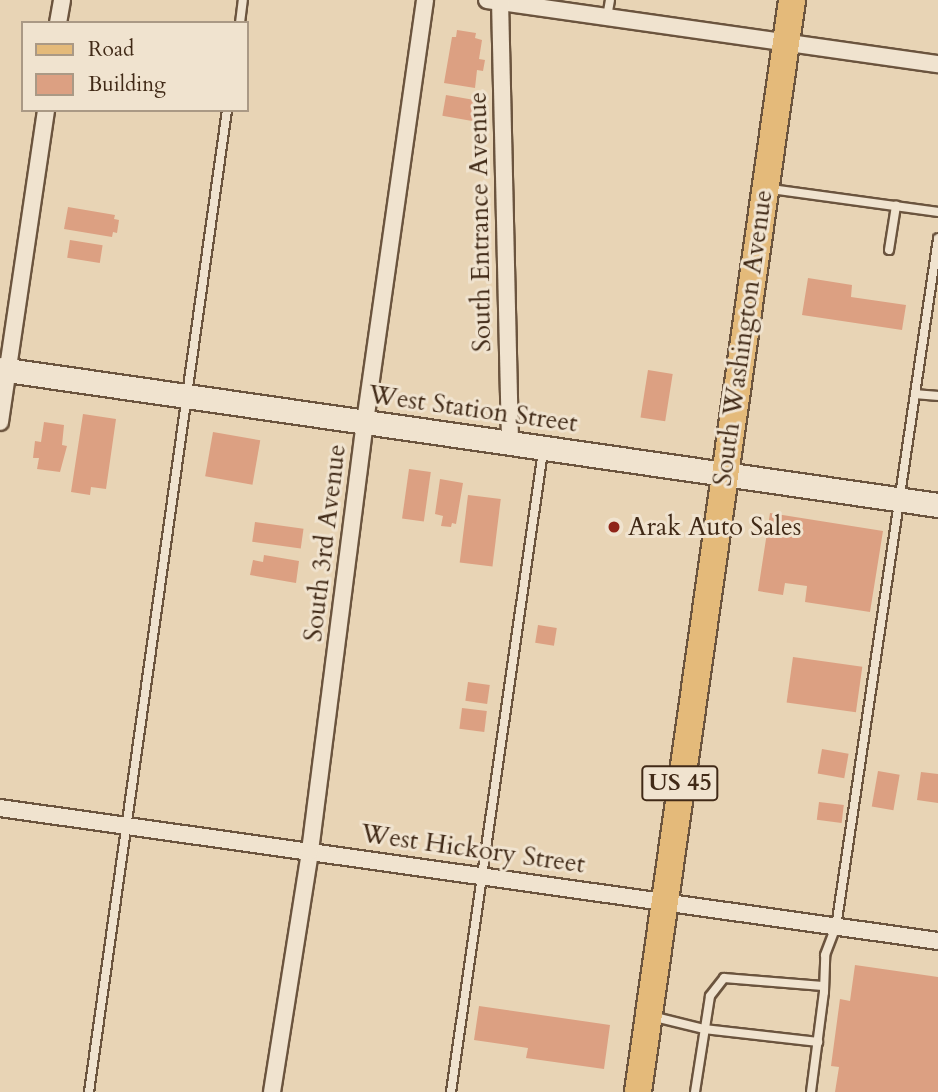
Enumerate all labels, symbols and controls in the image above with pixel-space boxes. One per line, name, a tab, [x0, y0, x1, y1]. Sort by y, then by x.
legend	[21, 21, 248, 112]
text: Road	[88, 35, 134, 64]
text: Building	[88, 70, 166, 99]
street label: South Entrance Avenue	[462, 92, 498, 352]
street label: South Washington Avenue	[707, 188, 779, 488]
street label: West Station Street	[366, 379, 580, 439]
street label: South 3rd Avenue	[297, 442, 353, 644]
place label: Arak Auto Sales	[628, 511, 802, 543]
marker: Arak Auto Sales	[606, 519, 622, 535]
road number: US 45	[640, 762, 720, 804]
street label: West Hickory Street	[359, 818, 587, 880]

